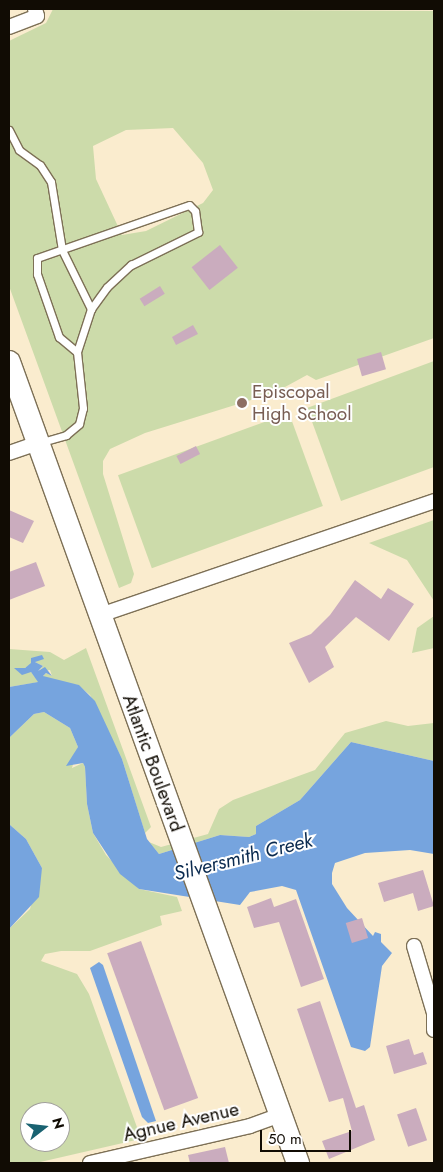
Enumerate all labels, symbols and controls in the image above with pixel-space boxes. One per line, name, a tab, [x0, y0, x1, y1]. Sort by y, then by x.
place label: Episcopal High School	[252, 381, 352, 425]
marker: Episcopal High School	[236, 397, 248, 409]
street label: Atlantic Boulevard	[118, 691, 188, 835]
water label: Silversmith Creek	[171, 828, 315, 886]
street label: Agnue Avenue	[121, 1098, 241, 1146]
north arrow	[20, 1102, 70, 1152]
text: N	[47, 1115, 70, 1131]
scale bar	[263, 1120, 354, 1152]
text: 50 m	[268, 1128, 302, 1150]

